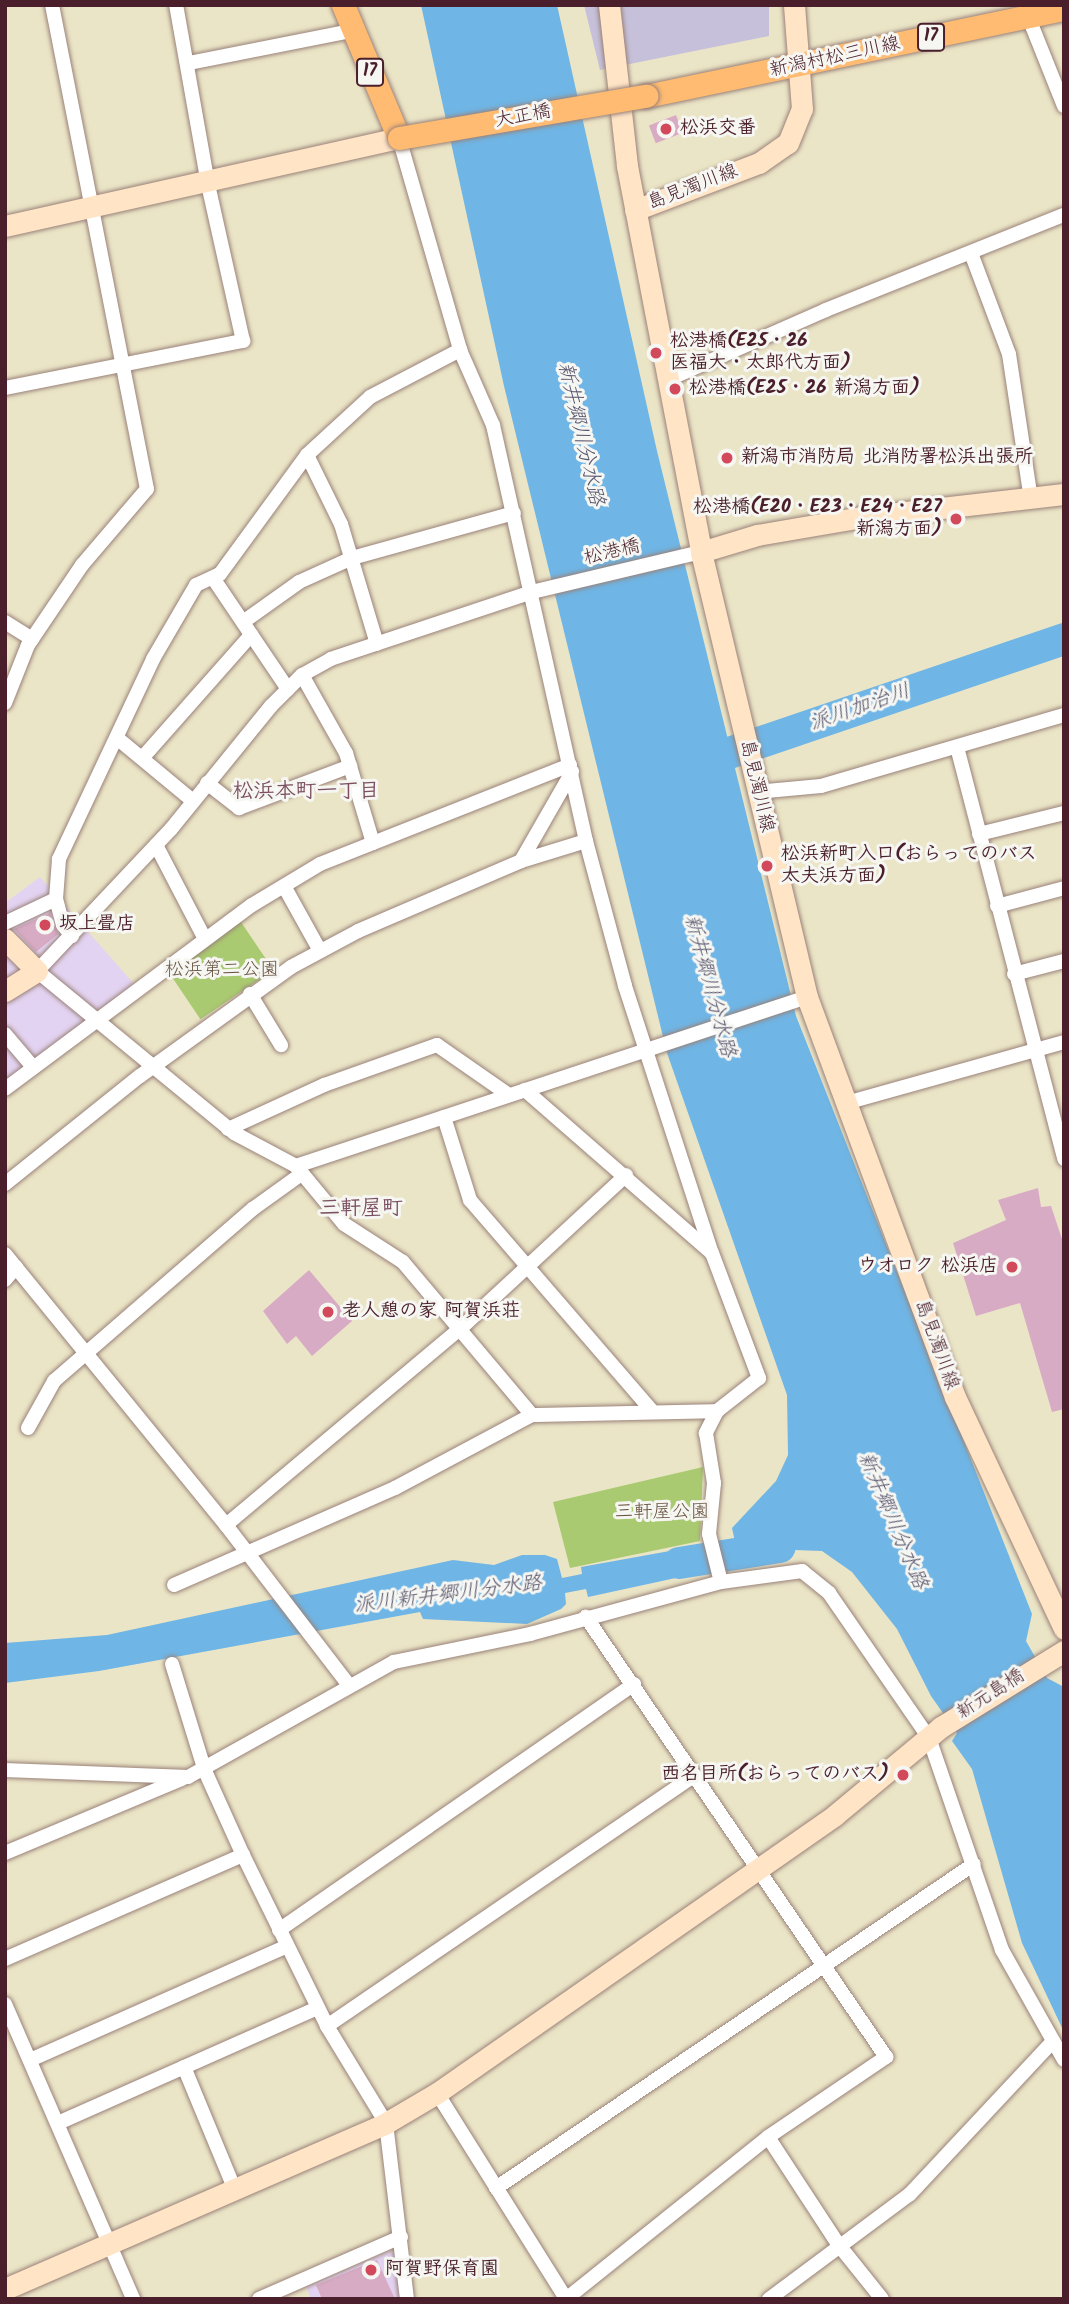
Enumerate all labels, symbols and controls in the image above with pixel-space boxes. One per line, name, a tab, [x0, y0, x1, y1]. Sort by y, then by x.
road number: 17	[917, 22, 945, 52]
street label: 新潟村松三川線	[768, 33, 902, 83]
road number: 17	[356, 58, 384, 86]
street label: 大正橋	[493, 101, 553, 133]
place label: 松浜交番	[680, 118, 756, 140]
marker: 松浜交番	[658, 121, 674, 137]
street label: 島見濁川線	[645, 160, 741, 216]
place label: 松港橋(E25・26 医福大・太郎代方面)	[670, 331, 851, 375]
marker: 松港橋(E25・26 医福大・太郎代方面)	[648, 345, 664, 361]
water label: 新井郷川分水路	[551, 360, 609, 508]
place label: 松港橋(E25・26 新潟方面)	[689, 378, 920, 400]
marker: 松港橋(E25・26 新潟方面)	[667, 381, 683, 397]
place label: 新潟市消防局 北消防署松浜出張所	[741, 447, 1033, 469]
marker: 新潟市消防局 北消防署松浜出張所	[719, 450, 735, 466]
place label: 松港橋(E20・E23・E24・E27 新潟方面)	[693, 497, 942, 541]
marker: 松港橋(E20・E23・E24・E27 新潟方面)	[948, 511, 964, 527]
street label: 松港橋	[582, 535, 642, 571]
water label: 派川加治川	[806, 679, 914, 737]
street label: 島見濁川線	[734, 737, 778, 835]
district label: 松浜本町一丁目	[233, 779, 379, 805]
place label: 松浜新町入口(おらってのバス 太夫浜方面)	[781, 844, 1037, 888]
marker: 松浜新町入口(おらってのバス 太夫浜方面)	[759, 858, 775, 874]
water label: 新井郷川分水路	[678, 912, 740, 1060]
place label: 坂上畳店	[59, 914, 135, 936]
marker: 坂上畳店	[37, 917, 53, 933]
park label: 松浜第二公園	[165, 960, 279, 982]
district label: 三軒屋町	[319, 1196, 403, 1222]
place label: ウオロク 松浜店	[858, 1256, 998, 1278]
marker: ウオロク 松浜店	[1004, 1259, 1020, 1275]
street label: 島見濁川線	[909, 1296, 963, 1394]
place label: 老人憩の家 阿賀浜荘	[342, 1301, 520, 1323]
marker: 老人憩の家 阿賀浜荘	[320, 1304, 336, 1320]
water label: 新井郷川分水路	[852, 1448, 932, 1594]
park label: 三軒屋公園	[615, 1502, 709, 1524]
water label: 派川新井郷川分水路	[353, 1571, 543, 1619]
street label: 新元島橋	[953, 1665, 1029, 1725]
place label: 西名目所(おらってのバス)	[661, 1764, 889, 1786]
marker: 西名目所(おらってのバス)	[895, 1767, 911, 1783]
place label: 阿賀野保育園	[385, 2259, 499, 2281]
marker: 阿賀野保育園	[363, 2262, 379, 2278]

